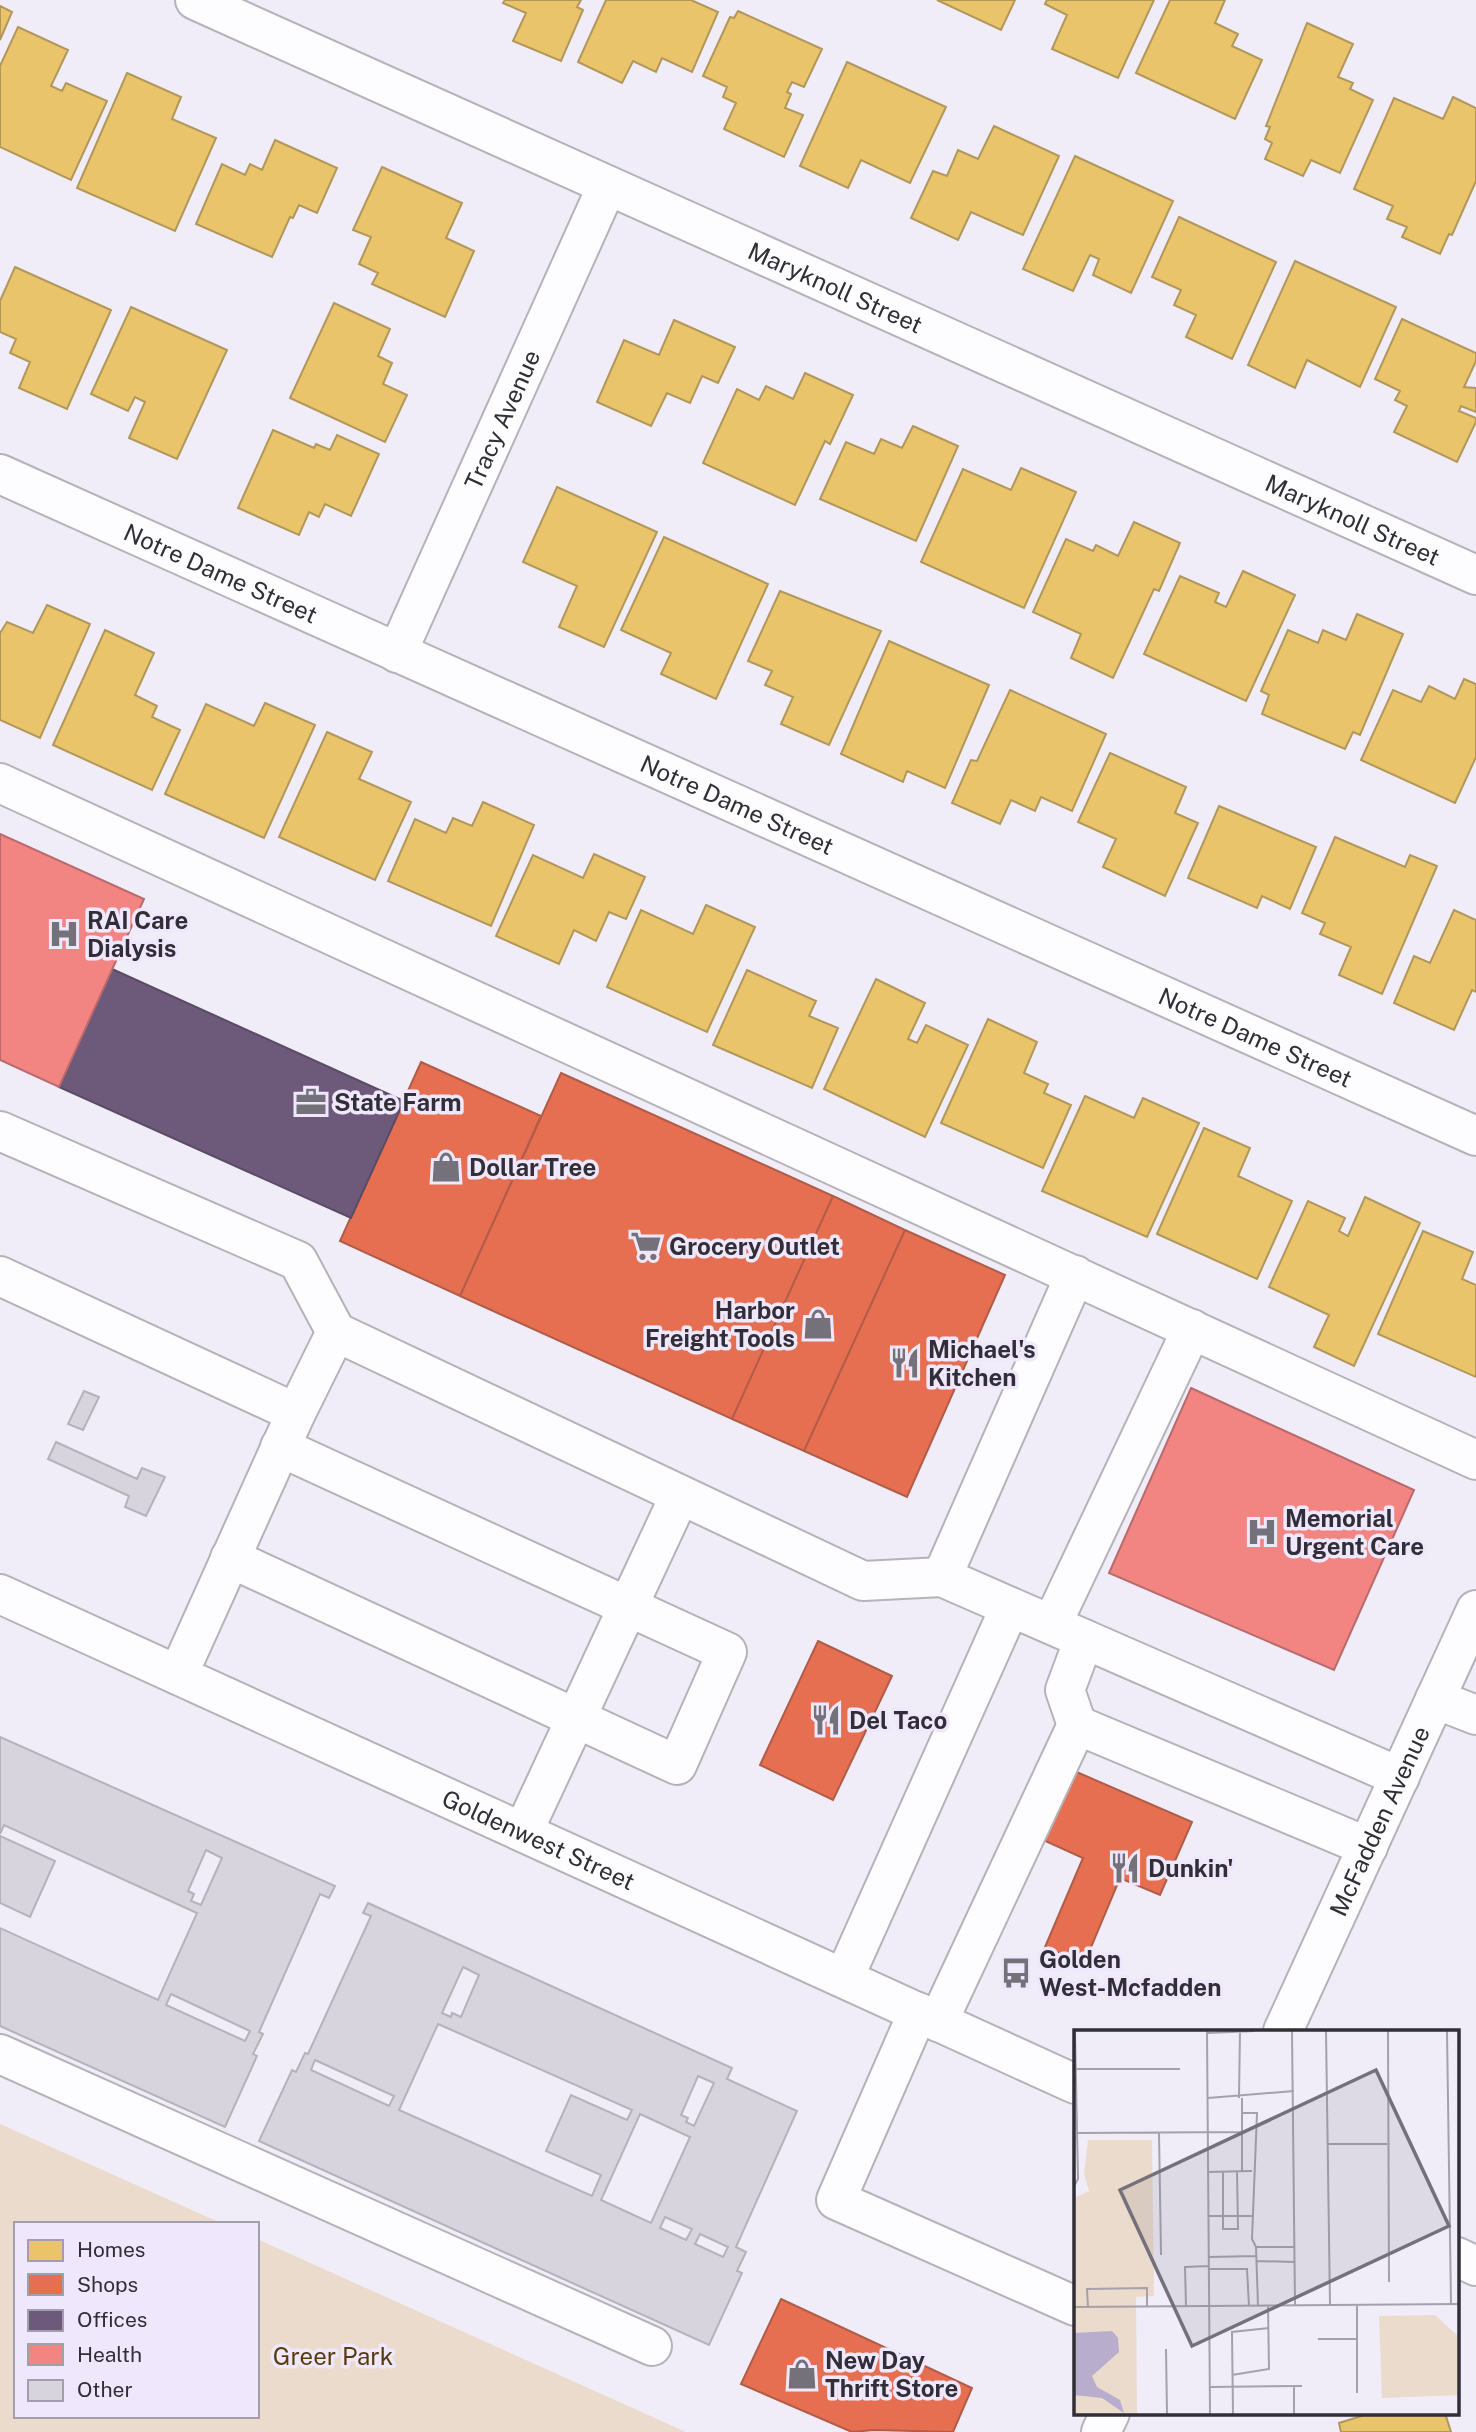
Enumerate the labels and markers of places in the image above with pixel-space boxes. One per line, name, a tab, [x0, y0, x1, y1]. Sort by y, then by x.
place label: RAI Care Dialysis	[87, 906, 188, 962]
hospital icon: RAI Care Dialysis	[47, 917, 81, 951]
office icon: State Farm	[294, 1085, 328, 1119]
place label: State Farm	[334, 1088, 462, 1116]
shop icon: Dollar Tree	[429, 1150, 463, 1184]
place label: Dollar Tree	[469, 1153, 596, 1181]
supermarket icon: Grocery Outlet	[629, 1229, 663, 1263]
place label: Grocery Outlet	[669, 1232, 840, 1260]
place label: Harbor Freight Tools	[645, 1296, 795, 1352]
shop icon: Harbor Freight Tools	[801, 1307, 835, 1341]
place label: Michael's Kitchen	[928, 1335, 1036, 1391]
restaurant icon: Michael's Kitchen	[888, 1346, 922, 1380]
place label: Memorial Urgent Care	[1285, 1504, 1424, 1560]
hospital icon: Memorial Urgent Care	[1245, 1515, 1279, 1549]
restaurant icon: Del Taco	[809, 1703, 843, 1737]
place label: Del Taco	[849, 1706, 947, 1734]
restaurant icon: Dunkin'	[1108, 1851, 1142, 1885]
place label: Dunkin'	[1148, 1854, 1234, 1882]
place label: Golden West-Mcfadden	[1039, 1945, 1221, 2001]
bus stop icon: Golden West-Mcfadden	[999, 1956, 1033, 1990]
place label: New Day Thrift Store	[825, 2346, 958, 2402]
shop icon: New Day Thrift Store	[785, 2357, 819, 2391]

